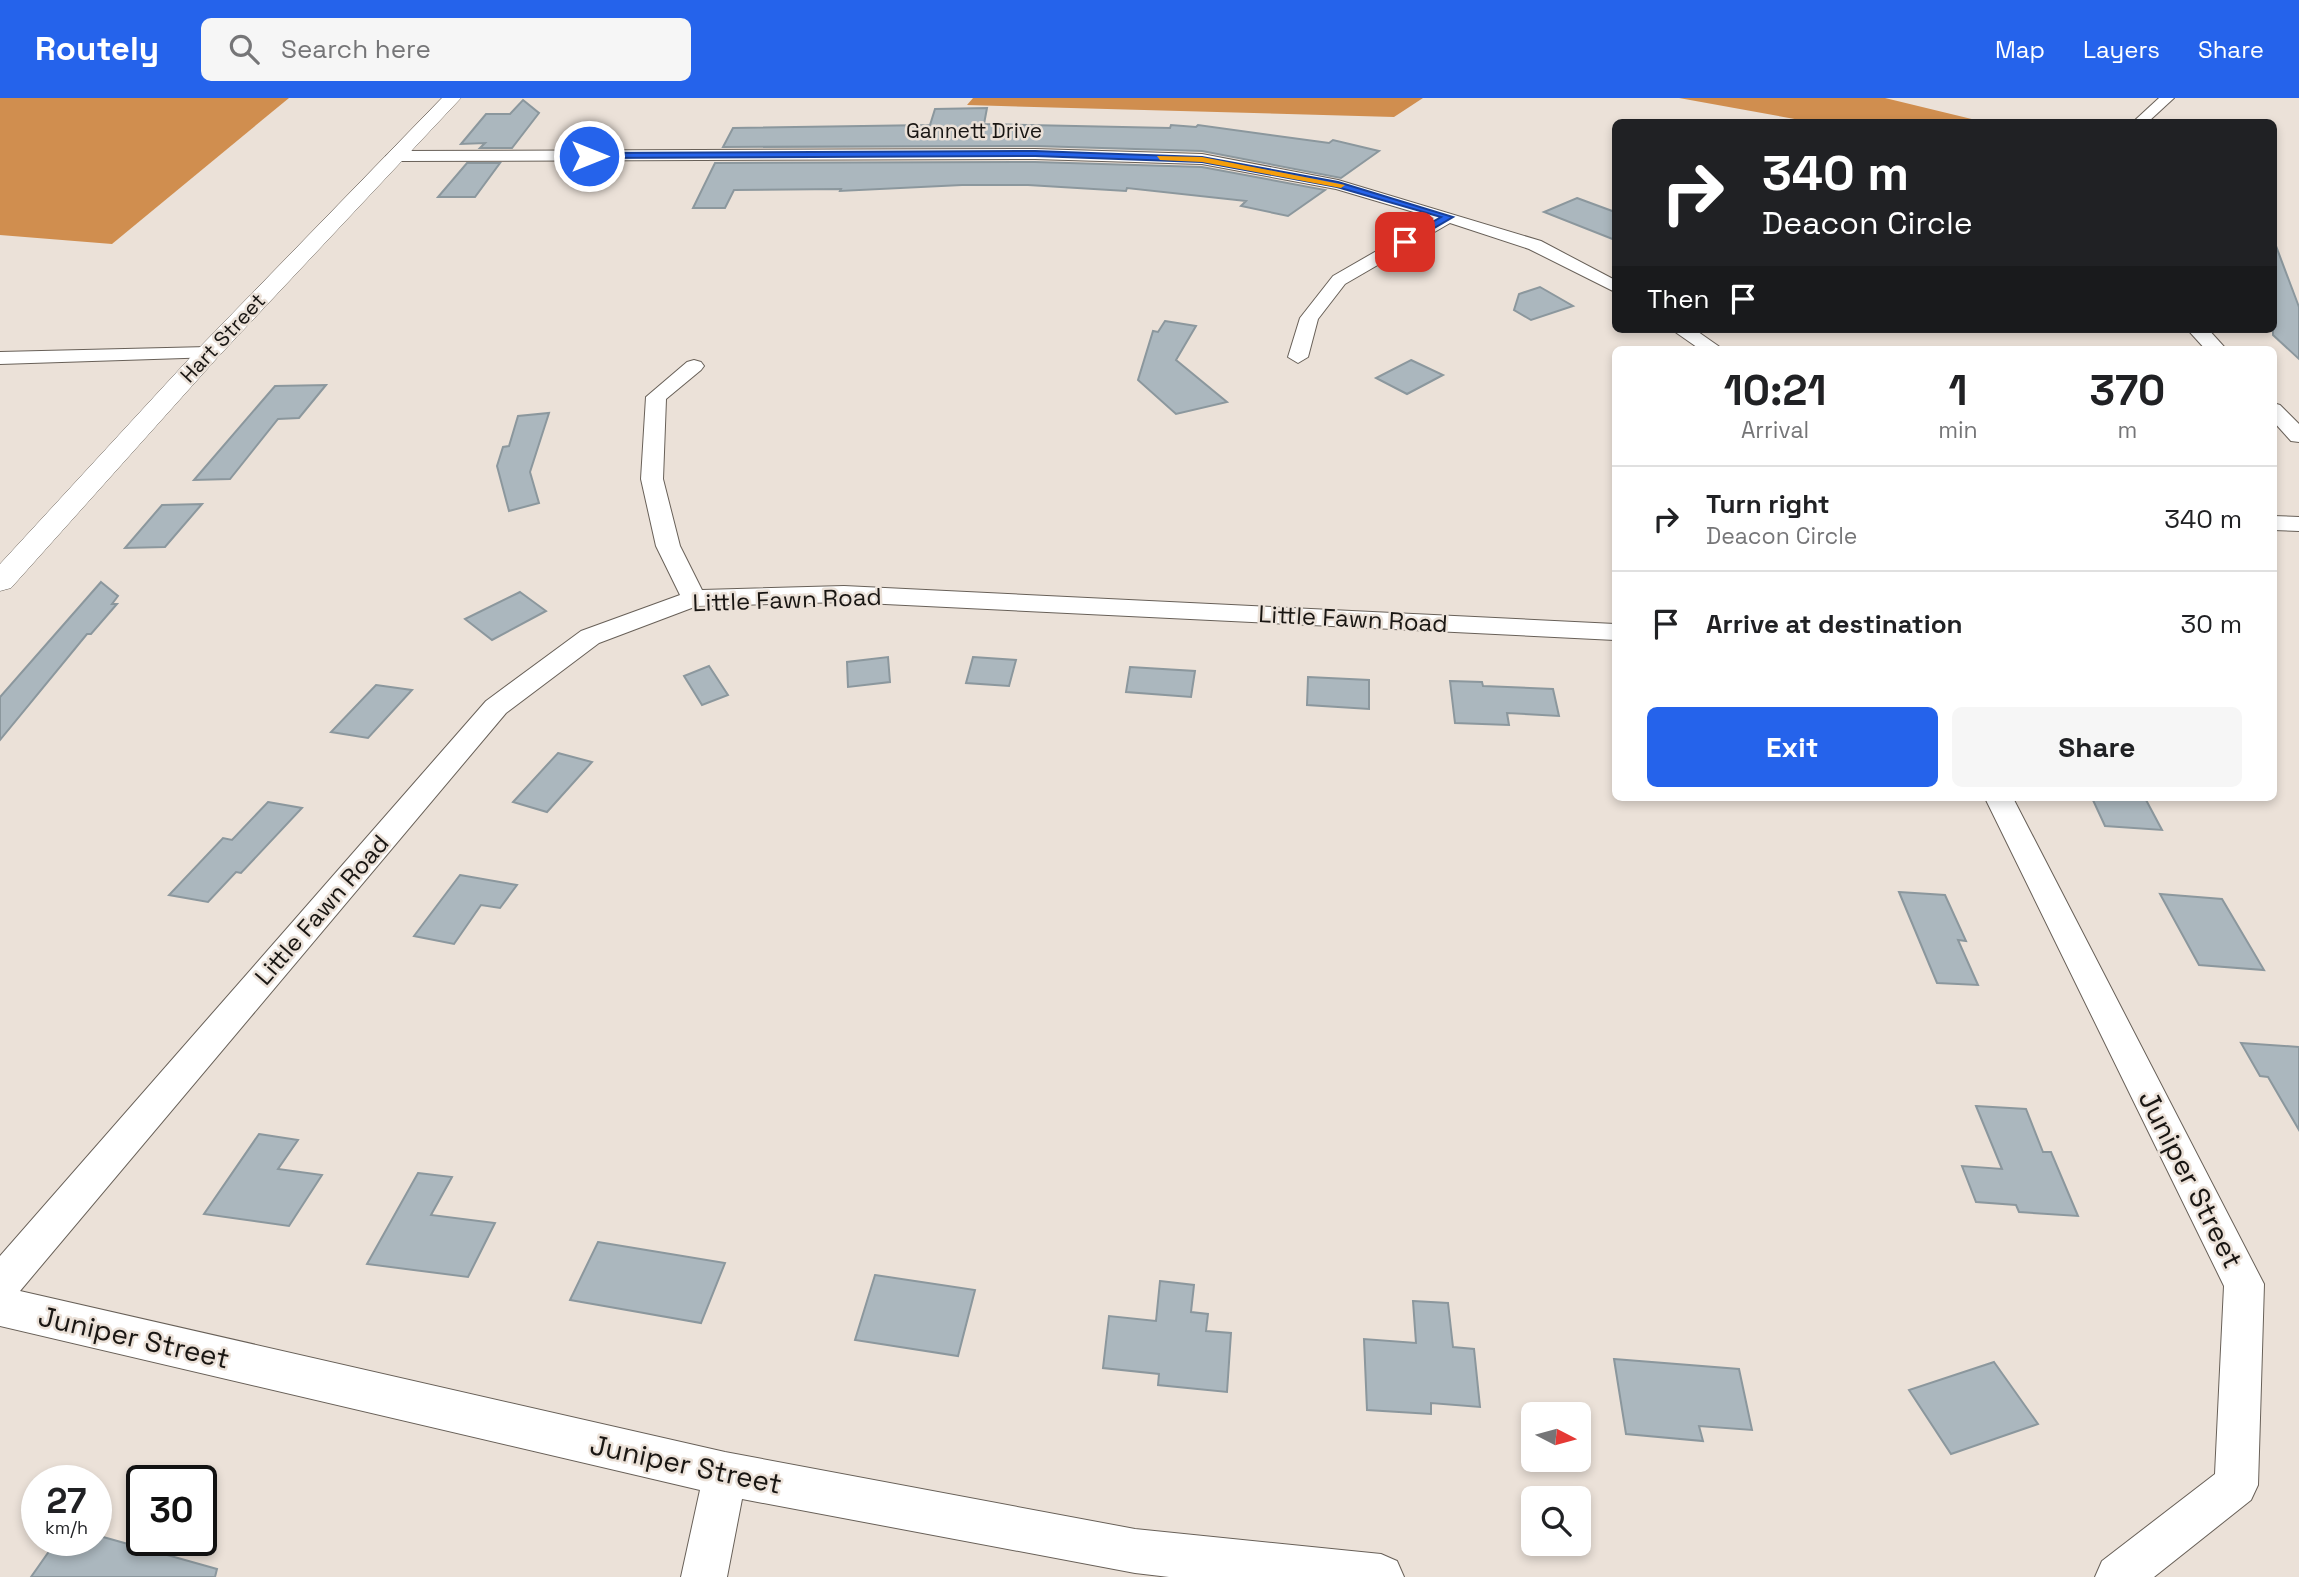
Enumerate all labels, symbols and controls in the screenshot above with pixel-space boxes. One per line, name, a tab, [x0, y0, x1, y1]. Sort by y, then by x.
search box	[201, 18, 691, 81]
text: Routely	[35, 28, 159, 70]
icon: search	[225, 30, 263, 68]
text: Search here	[281, 32, 431, 66]
text: Map	[1995, 34, 2045, 65]
text: Layers	[2083, 34, 2160, 65]
text: Share	[2198, 34, 2264, 65]
street label: Gannett Drive	[906, 117, 1042, 144]
position arrow	[552, 119, 626, 193]
text: 340 m	[1762, 142, 1909, 204]
icon: right	[1647, 147, 1738, 238]
text: Deacon Circle	[1762, 203, 1973, 243]
pin	[1375, 212, 1435, 272]
icon: arrive	[1386, 223, 1424, 261]
icon: arrive	[1724, 280, 1762, 318]
text: Then	[1647, 282, 1710, 316]
street label: Hart Street	[174, 287, 271, 388]
text: 10:21	[1724, 364, 1826, 417]
text: 1	[1948, 364, 1967, 417]
text: 370	[2089, 364, 2165, 417]
text: Arrival	[1741, 415, 1809, 445]
text: min	[1938, 415, 1978, 445]
text: m	[2117, 415, 2137, 445]
text: Turn right	[1706, 487, 1830, 521]
icon: right	[1647, 500, 1685, 538]
text: 340 m	[2164, 502, 2242, 536]
text: Deacon Circle	[1706, 521, 1857, 551]
street label: Little Fawn Road	[692, 581, 882, 618]
street label: Little Fawn Road	[1258, 598, 1448, 639]
icon: arrive	[1647, 605, 1685, 643]
text: Arrive at destination	[1706, 607, 1963, 641]
text: 30 m	[2181, 607, 2242, 641]
button: Exit	[1647, 707, 1938, 787]
button: Share	[1952, 707, 2242, 787]
street label: Little Fawn Road	[248, 828, 395, 991]
street label: Juniper Street	[2131, 1084, 2251, 1274]
street label: Juniper Street	[35, 1298, 233, 1376]
north arrow	[1521, 1402, 1591, 1472]
map controls	[1521, 1402, 1591, 1556]
street label: Juniper Street	[587, 1426, 785, 1502]
speed limit sign: 30	[126, 1465, 217, 1556]
text: 27	[47, 1479, 86, 1523]
button: search	[1521, 1486, 1591, 1556]
text: km/h	[45, 1516, 88, 1539]

